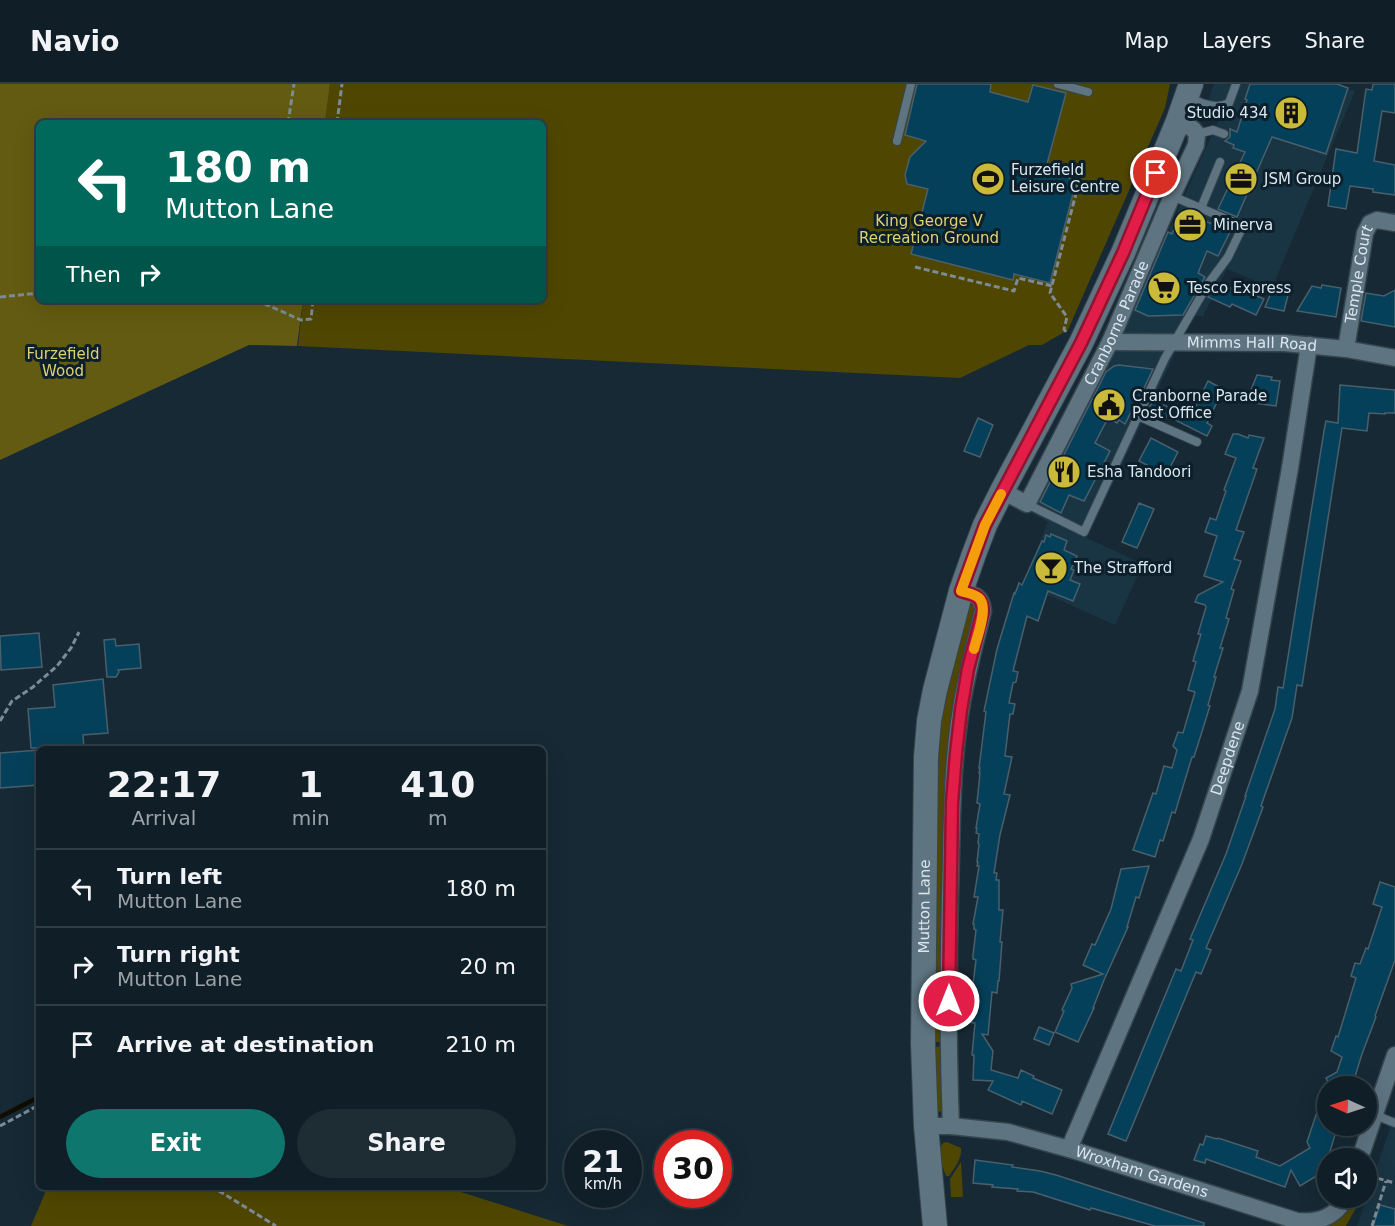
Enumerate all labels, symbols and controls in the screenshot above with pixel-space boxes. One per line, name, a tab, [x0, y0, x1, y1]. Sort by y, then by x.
text: Navio	[30, 25, 119, 58]
text: Map	[1125, 29, 1169, 53]
text: Layers	[1202, 29, 1271, 53]
text: Share	[1304, 29, 1365, 53]
building icon: Studio 434	[1273, 95, 1309, 131]
place label: Studio 434	[1187, 104, 1268, 122]
text: 180 m	[165, 143, 311, 192]
icon: left	[66, 144, 144, 222]
pin	[1130, 147, 1181, 198]
icon: arrive	[1139, 156, 1172, 189]
sports icon: Furzefield Leisure Centre	[970, 161, 1006, 197]
place label: Furzefield Leisure Centre	[1011, 161, 1120, 196]
office icon: JSM Group	[1223, 161, 1259, 197]
place label: JSM Group	[1263, 170, 1341, 188]
text: Mutton Lane	[165, 193, 334, 224]
office icon: Minerva	[1172, 207, 1208, 243]
park label: King George V Recreation Ground	[859, 212, 999, 247]
place label: Minerva	[1213, 216, 1273, 234]
street label: Temple Court	[1341, 222, 1377, 326]
icon: right	[133, 258, 166, 291]
street label: Cranborne Parade	[1080, 258, 1152, 389]
text: Then	[66, 262, 121, 287]
supermarket icon: Tesco Express	[1146, 270, 1182, 306]
place label: Tesco Express	[1186, 279, 1292, 297]
street label: Mimms Hall Road	[1187, 333, 1318, 355]
park label: Furzefield Wood	[27, 345, 99, 380]
public building icon: Cranborne Parade Post Office	[1091, 387, 1127, 423]
place label: Cranborne Parade Post Office	[1132, 387, 1267, 422]
restaurant icon: Esha Tandoori	[1046, 454, 1082, 490]
place label: Esha Tandoori	[1087, 463, 1191, 481]
bar icon: The Strafford	[1033, 550, 1069, 586]
place label: The Strafford	[1073, 559, 1172, 577]
street label: Deepdene	[1207, 719, 1248, 798]
text: 22:17	[107, 764, 221, 805]
text: 1	[298, 764, 323, 805]
text: 410	[400, 764, 475, 805]
text: Arrival	[131, 806, 196, 830]
text: min	[292, 806, 330, 830]
text: m	[428, 806, 448, 830]
street label: Mutton Lane	[915, 859, 934, 954]
text: Turn left	[117, 864, 222, 889]
icon: left	[66, 872, 99, 905]
text: 180 m	[446, 876, 516, 901]
text: Mutton Lane	[117, 889, 242, 913]
text: Turn right	[117, 942, 240, 967]
icon: right	[66, 950, 99, 983]
text: 20 m	[460, 954, 516, 979]
text: Mutton Lane	[117, 967, 242, 991]
position arrow	[917, 969, 981, 1033]
icon: arrive	[66, 1028, 99, 1061]
text: Arrive at destination	[117, 1032, 374, 1057]
text: 210 m	[446, 1032, 516, 1057]
north arrow	[1317, 1076, 1377, 1136]
map controls	[1317, 1076, 1377, 1208]
button: Exit	[66, 1109, 285, 1178]
button: Share	[297, 1109, 516, 1178]
speed limit sign: 30	[654, 1130, 732, 1208]
street label: Wroxham Gardens	[1073, 1142, 1211, 1201]
text: 21	[582, 1144, 624, 1179]
button: sound	[1317, 1148, 1377, 1208]
text: km/h	[584, 1175, 622, 1193]

